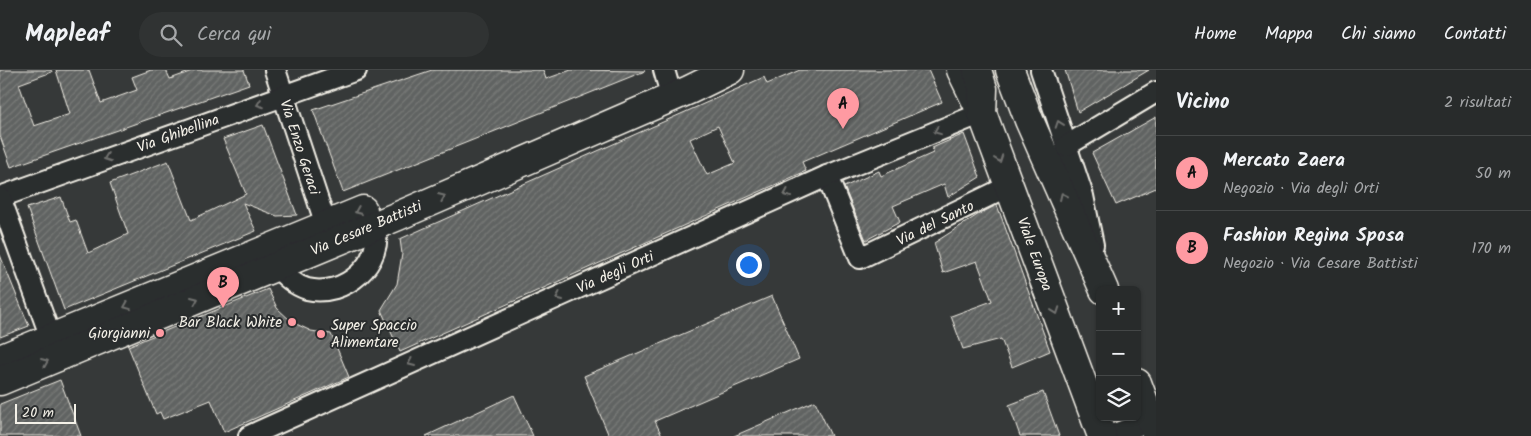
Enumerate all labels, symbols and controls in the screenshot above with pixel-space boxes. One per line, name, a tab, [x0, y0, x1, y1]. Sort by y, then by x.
search box	[139, 12, 489, 57]
text: Mapleaf	[25, 15, 109, 54]
text: Cerca qui	[197, 20, 271, 50]
text: Home	[1194, 20, 1237, 49]
text: Mappa	[1265, 20, 1313, 49]
text: Chi siamo	[1341, 20, 1416, 49]
text: Contatti	[1444, 20, 1506, 49]
icon: search	[157, 21, 185, 49]
text: Vicino	[1176, 86, 1230, 119]
pin: A	[827, 88, 859, 129]
text: 2 risultati	[1444, 90, 1511, 115]
street label: Via Enzo Geraci	[272, 97, 326, 199]
one-way arrow	[257, 98, 265, 108]
street label: Via Ghibellina	[134, 108, 223, 160]
one-way arrow	[1055, 120, 1065, 128]
one-way arrow	[933, 125, 942, 136]
text: Mercato Zaera	[1223, 146, 1345, 176]
one-way arrow	[103, 153, 112, 163]
one-way arrow	[993, 154, 1003, 162]
text: A	[1187, 161, 1197, 186]
text: 50 m	[1475, 161, 1511, 186]
text: Negozio · Via degli Orti	[1223, 176, 1379, 201]
one-way arrow	[783, 188, 792, 199]
one-way arrow	[437, 192, 446, 203]
one-way arrow	[1058, 192, 1069, 201]
street label: Via Cesare Battisti	[307, 194, 427, 263]
street label: Via del Santo	[892, 195, 979, 253]
one-way arrow	[354, 205, 363, 216]
street label: Viale Europa	[1010, 214, 1059, 295]
text: Fashion Regina Sposa	[1223, 221, 1404, 251]
text: B	[1187, 236, 1197, 261]
text: 170 m	[1471, 236, 1511, 261]
street label: Via degli Orti	[573, 245, 659, 301]
text: Negozio · Via Cesare Battisti	[1223, 251, 1418, 276]
your location	[736, 252, 762, 278]
pin: B	[207, 267, 239, 308]
map controls	[1096, 286, 1141, 421]
button: +	[1096, 286, 1141, 331]
one-way arrow	[555, 290, 564, 301]
one-way arrow	[190, 295, 199, 306]
one-way arrow	[123, 300, 132, 311]
one-way arrow	[1050, 306, 1060, 315]
place label: Bar Black White	[179, 311, 282, 335]
place label: Super Spaccio Alimentare	[331, 314, 417, 355]
marker: Bar Black White	[286, 316, 298, 328]
place label: Giorgianni	[88, 322, 151, 346]
marker: Giorgianni	[154, 327, 166, 339]
marker: Super Spaccio Alimentare	[315, 328, 327, 340]
button: −	[1096, 331, 1141, 376]
one-way arrow	[407, 357, 416, 368]
one-way arrow	[40, 358, 49, 368]
button: layers	[1096, 376, 1141, 421]
scale bar	[15, 401, 76, 424]
text: 20 m	[22, 402, 54, 424]

